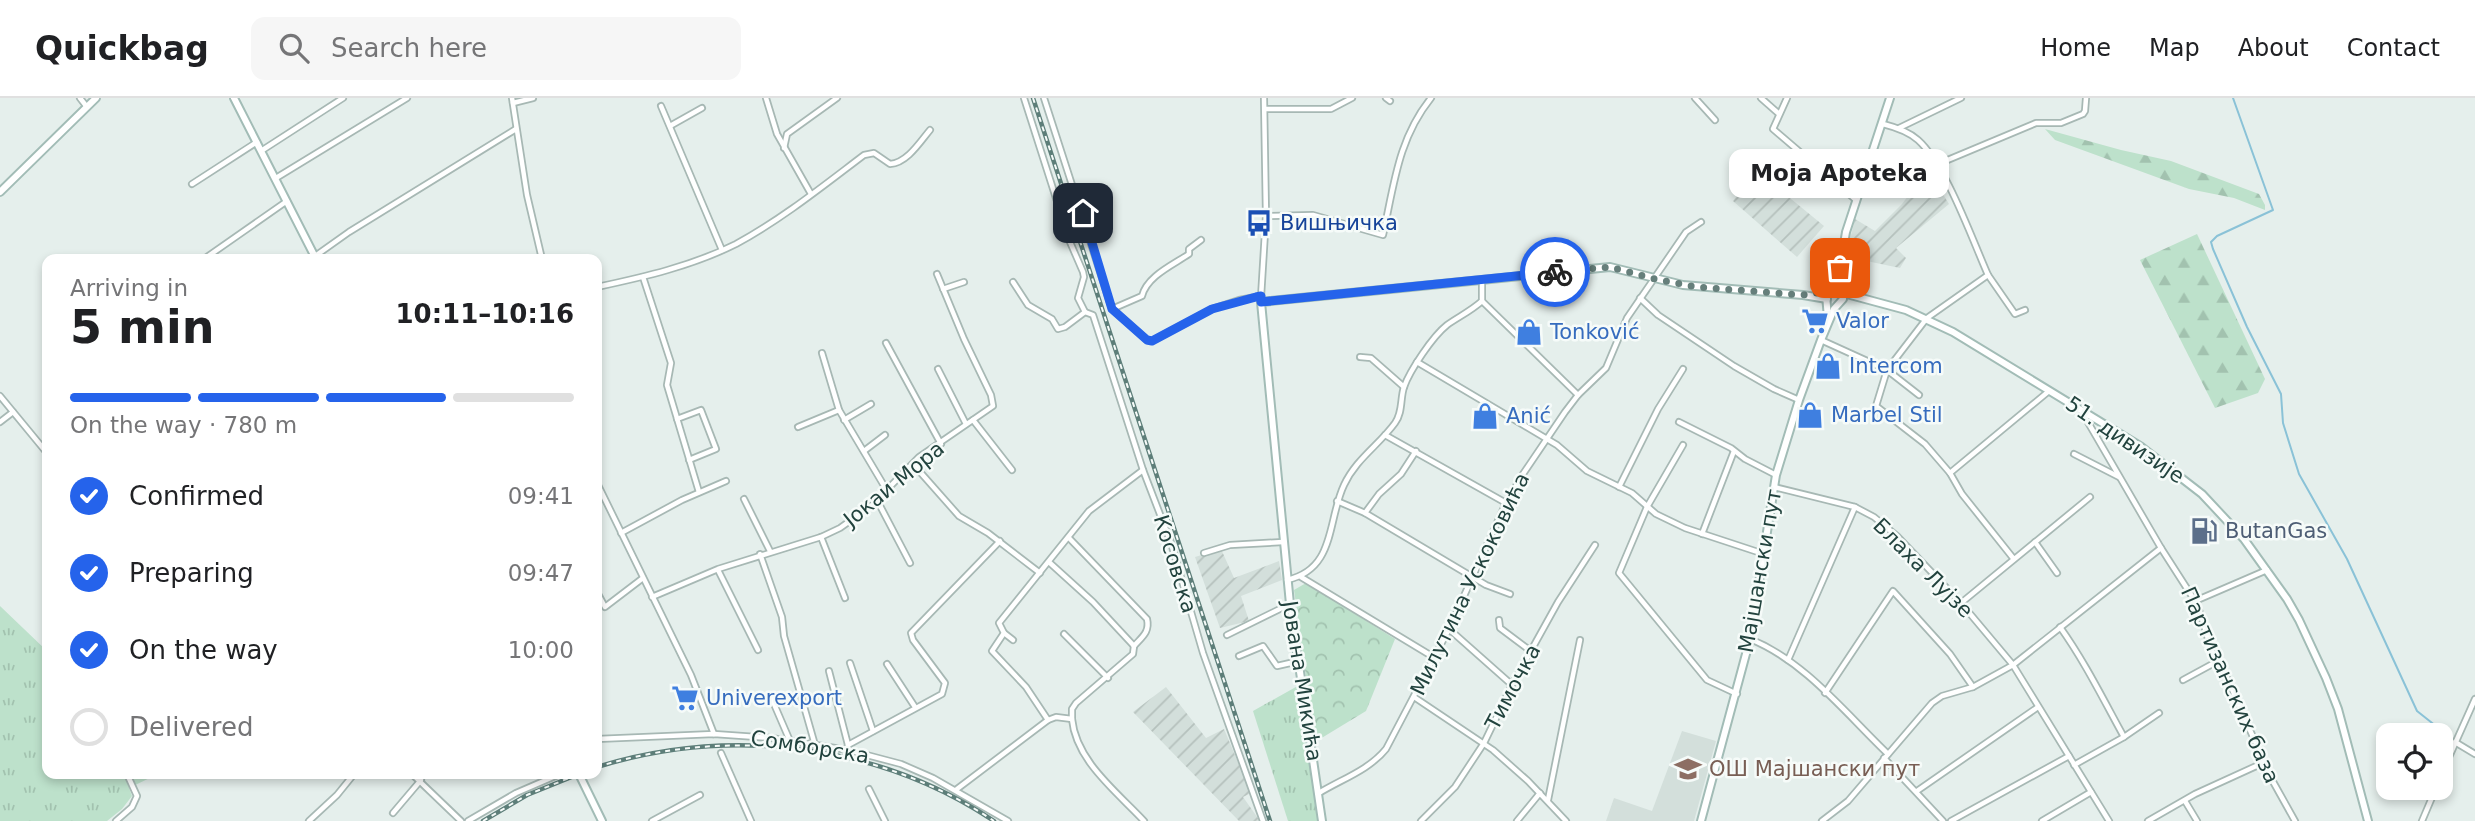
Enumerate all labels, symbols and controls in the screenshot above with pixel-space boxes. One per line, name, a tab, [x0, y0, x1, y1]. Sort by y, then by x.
search box	[251, 17, 741, 80]
text: Quickbag	[35, 29, 209, 68]
icon: search	[275, 29, 313, 67]
text: Search here	[331, 33, 487, 63]
text: Home	[2040, 34, 2111, 62]
text: Map	[2149, 34, 2200, 62]
text: About	[2238, 34, 2309, 62]
text: Contact	[2347, 34, 2440, 62]
callout: Moja Apoteka	[1730, 149, 1950, 198]
text: Moja Apoteka	[1750, 160, 1928, 186]
pin	[1053, 183, 1113, 243]
icon: home	[1064, 194, 1102, 232]
bus stop icon: Вишњичка	[1244, 208, 1274, 238]
place label: Вишњичка	[1280, 211, 1398, 235]
courier	[1520, 237, 1590, 307]
pin	[1810, 238, 1870, 298]
icon: bag	[1821, 249, 1859, 287]
icon: bike	[1536, 253, 1574, 291]
text: Arriving in	[70, 275, 188, 301]
text: 10:11–10:16	[395, 299, 574, 329]
text: 5 min	[70, 300, 214, 354]
supermarket icon: Valor	[1800, 306, 1830, 336]
place label: Valor	[1836, 309, 1889, 333]
shop icon: Tonković	[1514, 317, 1544, 347]
place label: Tonković	[1549, 320, 1640, 344]
shop icon: Intercom	[1813, 351, 1843, 381]
place label: Intercom	[1849, 354, 1943, 378]
street label: 51. дивизије	[2061, 392, 2189, 488]
shop icon: Marbel Stil	[1795, 400, 1825, 430]
shop icon: Anić	[1470, 401, 1500, 431]
place label: Marbel Stil	[1831, 403, 1943, 427]
place label: Anić	[1506, 404, 1551, 428]
text: On the way · 780 m	[70, 412, 297, 438]
street label: Јокаи Мора	[837, 436, 949, 533]
street label: Милутина Ускоковића	[1406, 469, 1534, 699]
icon: check	[70, 477, 108, 515]
text: Confirmed	[129, 481, 264, 511]
text: 09:41	[508, 483, 574, 509]
street label: Мајшански пут	[1734, 487, 1786, 655]
street label: Косовска	[1149, 512, 1201, 616]
street label: Блаха Лујзе	[1868, 513, 1978, 623]
fuel station icon: ButanGas	[2189, 516, 2219, 546]
place label: ButanGas	[2225, 519, 2327, 543]
icon: check	[70, 554, 108, 592]
text: Preparing	[129, 558, 254, 588]
text: 09:47	[508, 560, 574, 586]
street label: Партизанских база	[2176, 583, 2284, 787]
street label: Јована Микића	[1277, 597, 1327, 763]
icon: check	[70, 631, 108, 669]
text: On the way	[129, 635, 278, 665]
text: 10:00	[508, 637, 574, 663]
street label: Тимочка	[1480, 640, 1545, 735]
supermarket icon: Univerexport	[670, 683, 700, 713]
place label: Univerexport	[706, 686, 842, 710]
text: Delivered	[129, 712, 253, 742]
map controls	[2376, 723, 2453, 800]
button: locate	[2376, 723, 2453, 800]
street label: Сомборска	[749, 726, 871, 768]
school or university icon: ОШ Мајшански пут	[1673, 754, 1703, 784]
place label: ОШ Мајшански пут	[1709, 757, 1920, 781]

